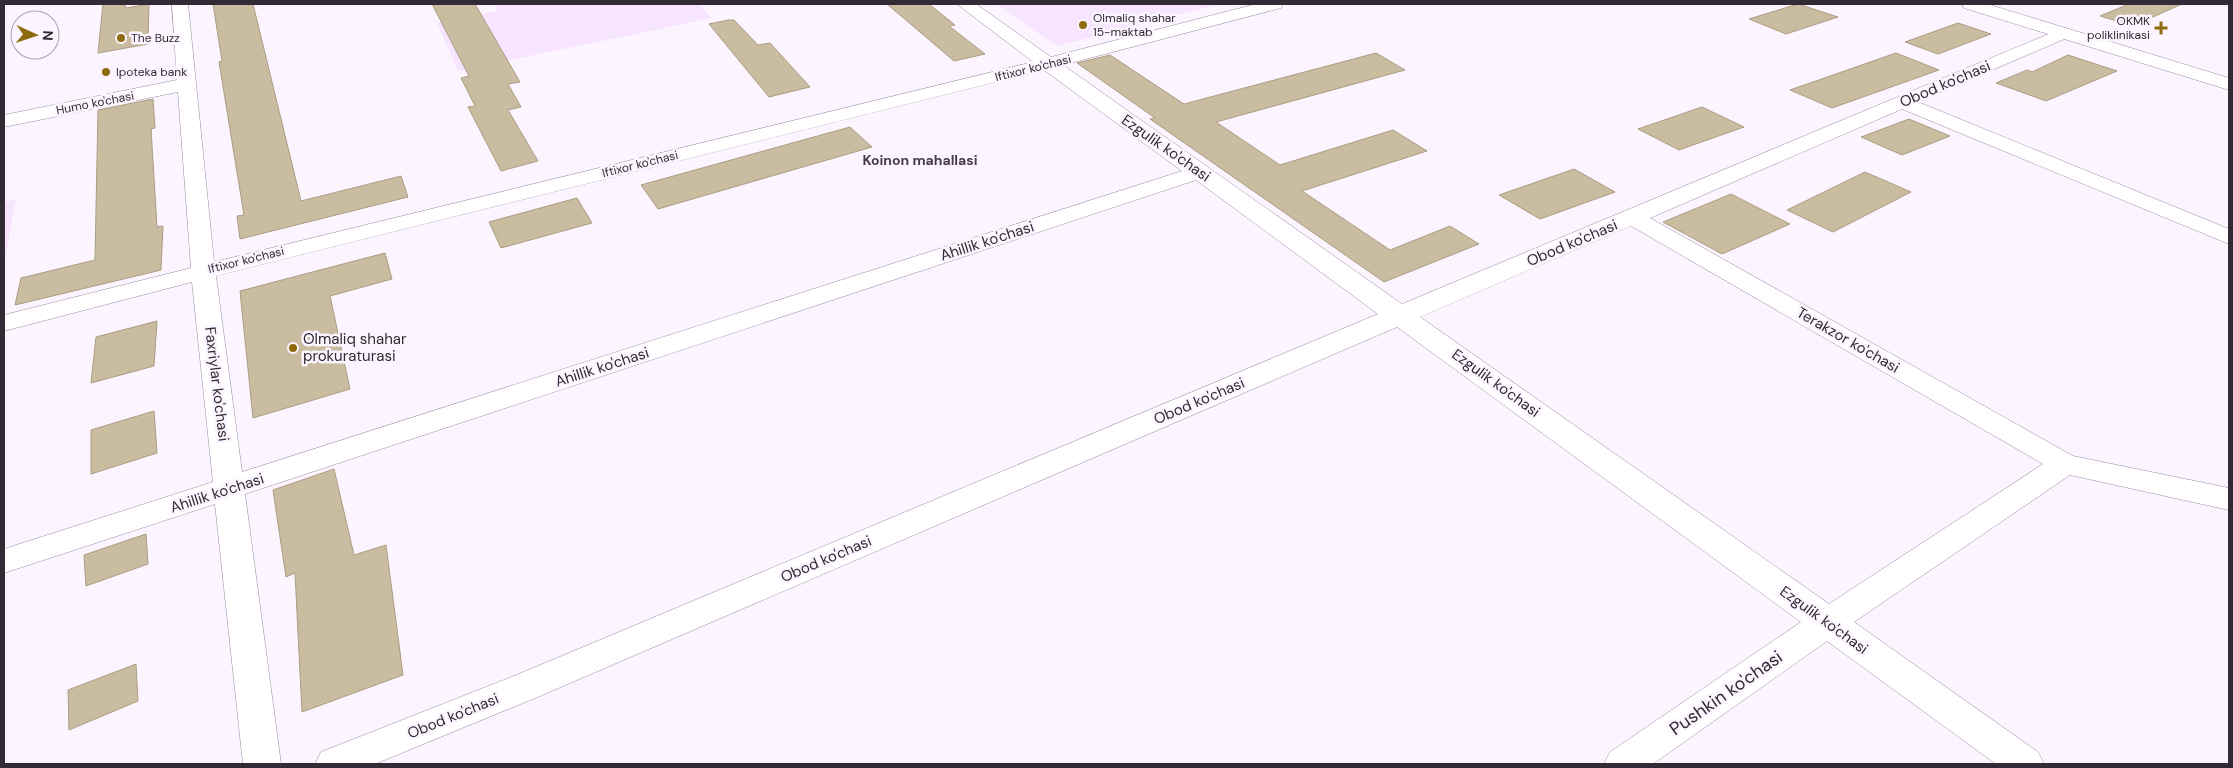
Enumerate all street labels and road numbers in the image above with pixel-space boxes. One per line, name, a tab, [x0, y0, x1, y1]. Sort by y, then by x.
street label: Iftixor ko'chasi	[993, 51, 1073, 85]
street label: Obod ko'chasi	[1897, 56, 1993, 112]
street label: Humo ko'chasi	[55, 88, 135, 118]
street label: Ezgulik ko'chasi	[1118, 110, 1214, 186]
street label: Iftixor ko'chasi	[600, 147, 680, 181]
street label: Obod ko'chasi	[1524, 215, 1620, 271]
street label: Ahillik ko'chasi	[938, 216, 1036, 266]
street label: Iftixor ko'chasi	[206, 243, 286, 277]
street label: Terakzor ko'chasi	[1793, 302, 1903, 378]
street label: Faxriylar ko'chasi	[200, 326, 234, 442]
street label: Ahillik ko'chasi	[553, 342, 651, 392]
street label: Ezgulik ko'chasi	[1448, 344, 1544, 422]
street label: Obod ko'chasi	[1151, 373, 1247, 429]
street label: Ahillik ko'chasi	[168, 468, 266, 518]
street label: Obod ko'chasi	[778, 531, 874, 587]
street label: Ezgulik ko'chasi	[1776, 581, 1872, 659]
street label: Pushkin ko'chasi	[1665, 645, 1787, 741]
street label: Obod ko'chasi	[404, 689, 502, 743]

